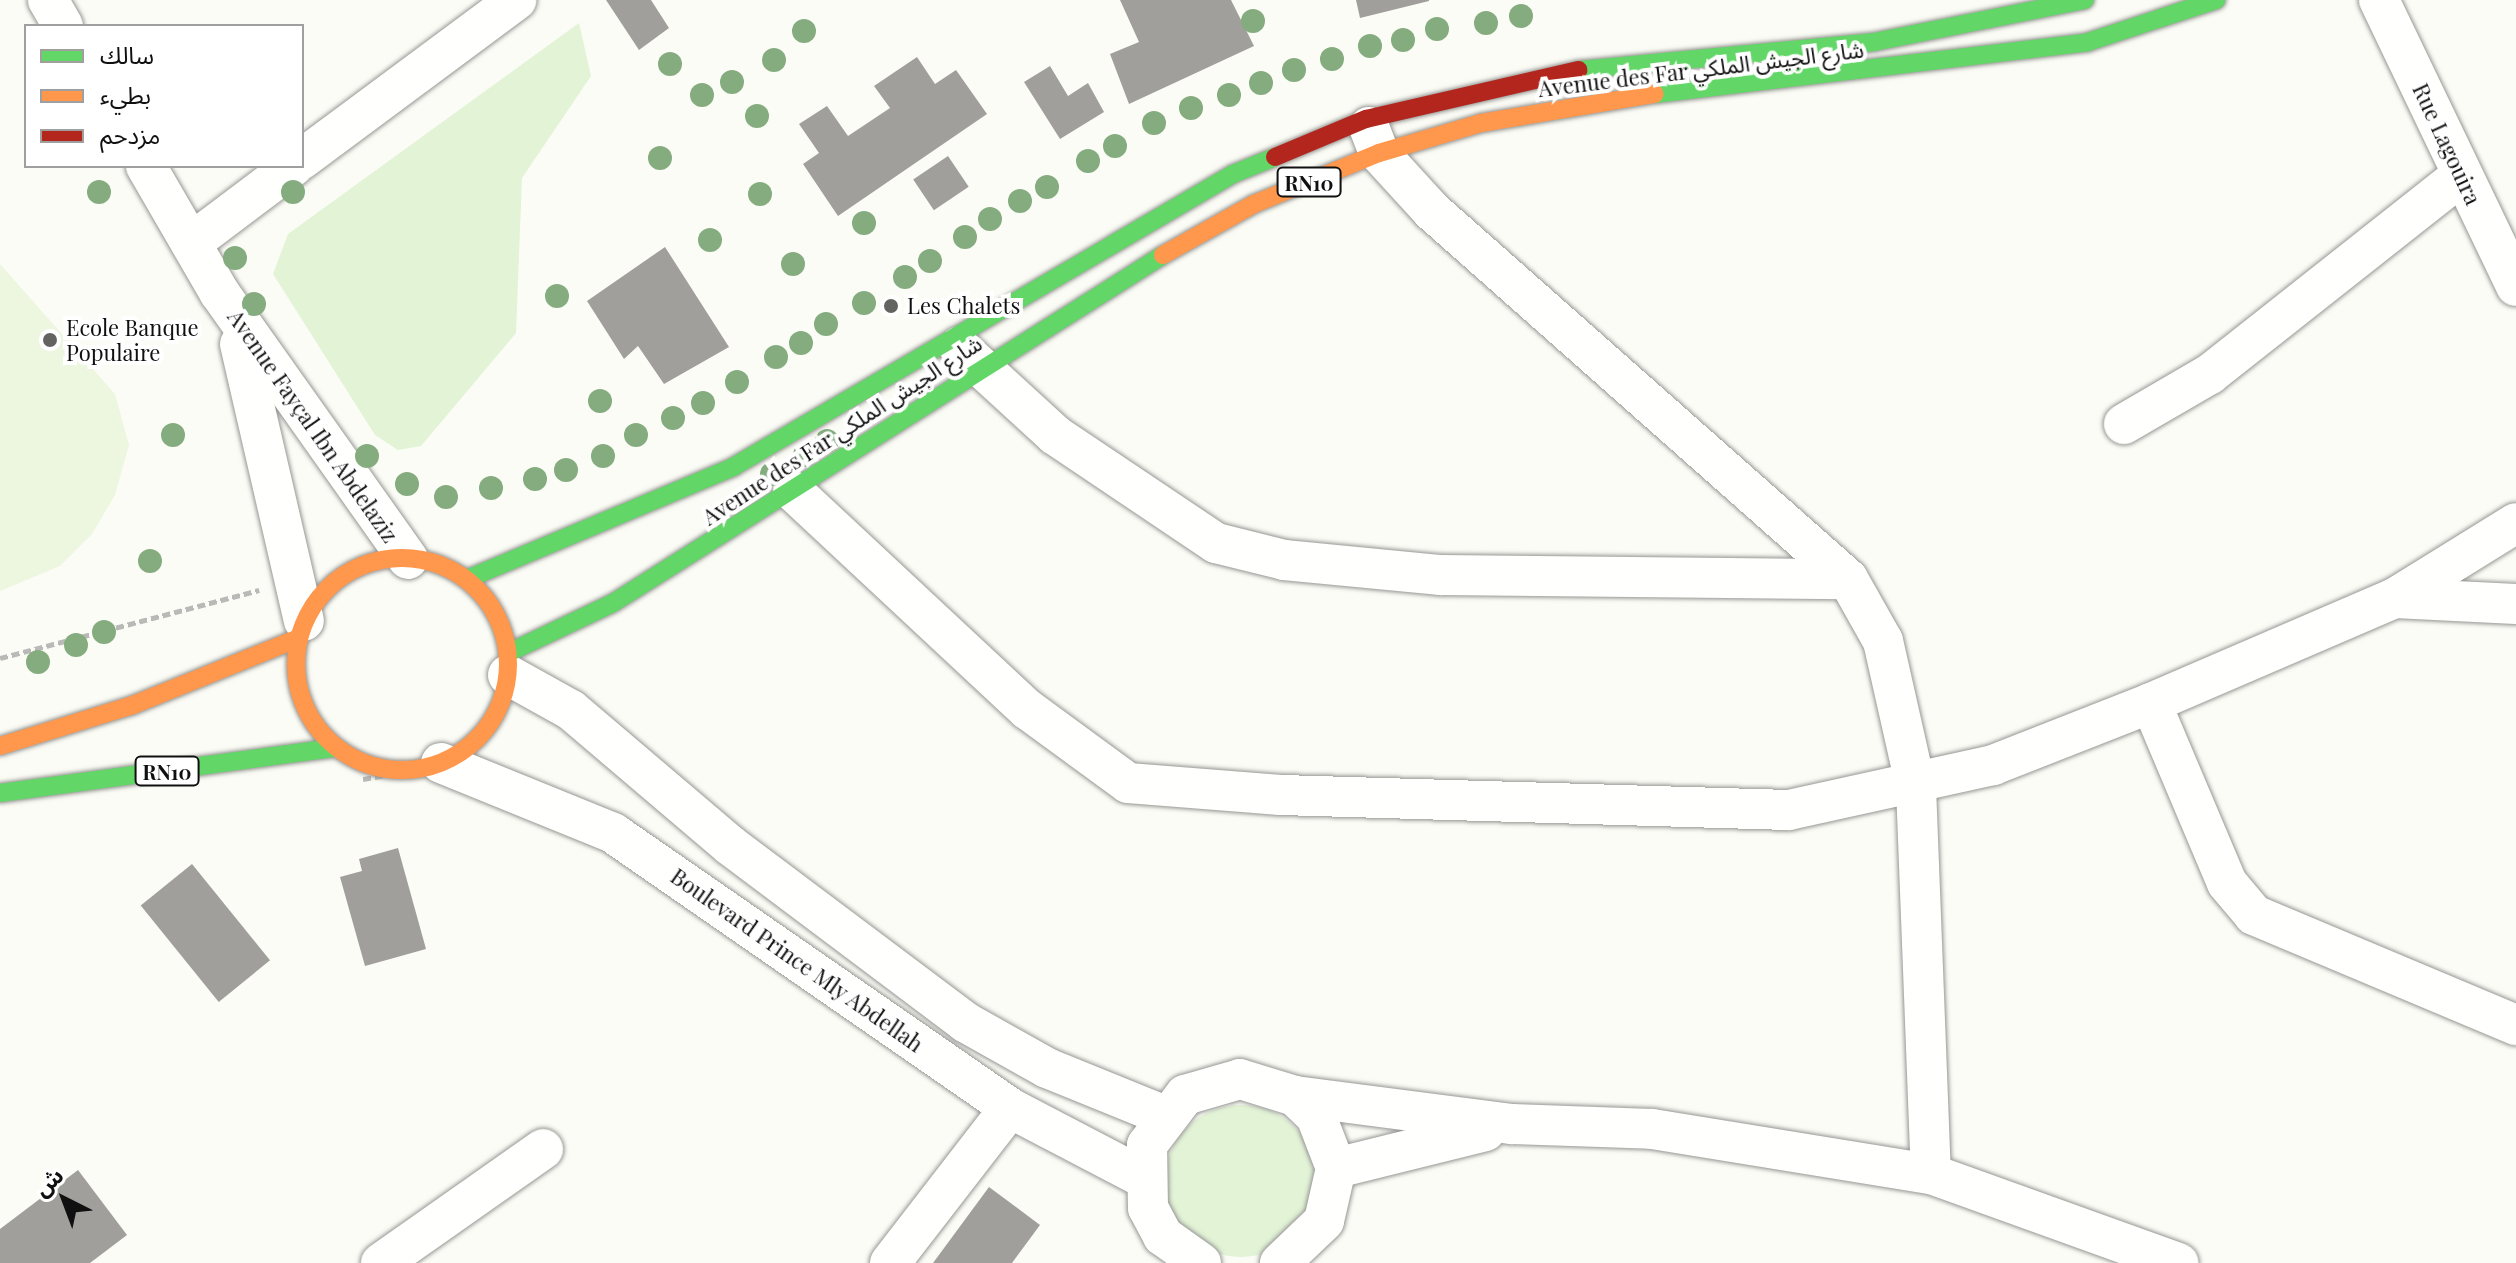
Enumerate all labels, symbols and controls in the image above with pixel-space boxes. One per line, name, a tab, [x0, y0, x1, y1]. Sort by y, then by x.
legend	[24, 24, 304, 168]
street label: Avenue des Far شارع الجيش الملكي	[1536, 36, 1866, 102]
text: سالك	[100, 38, 154, 70]
text: بطيء	[100, 78, 151, 110]
street label: Rue Lagouira	[2407, 79, 2487, 209]
text: مزدحم	[100, 118, 160, 150]
road number: RN10	[1275, 166, 1343, 198]
place label: Les Chalets	[907, 293, 1020, 319]
marker: Les Chalets	[882, 297, 900, 315]
street label: Avenue Fayçal Ibn Abdelaziz	[222, 304, 404, 548]
place label: Ecole Banque Populaire	[66, 314, 199, 366]
street label: Avenue des Far شارع الجيش الملكي	[697, 330, 987, 530]
marker: Ecole Banque Populaire	[41, 331, 59, 349]
road number: RN10	[133, 755, 201, 787]
street label: Boulevard Prince Mly Abdellah	[665, 862, 929, 1058]
north arrow	[24, 1159, 104, 1239]
text: ش	[27, 1160, 69, 1202]

